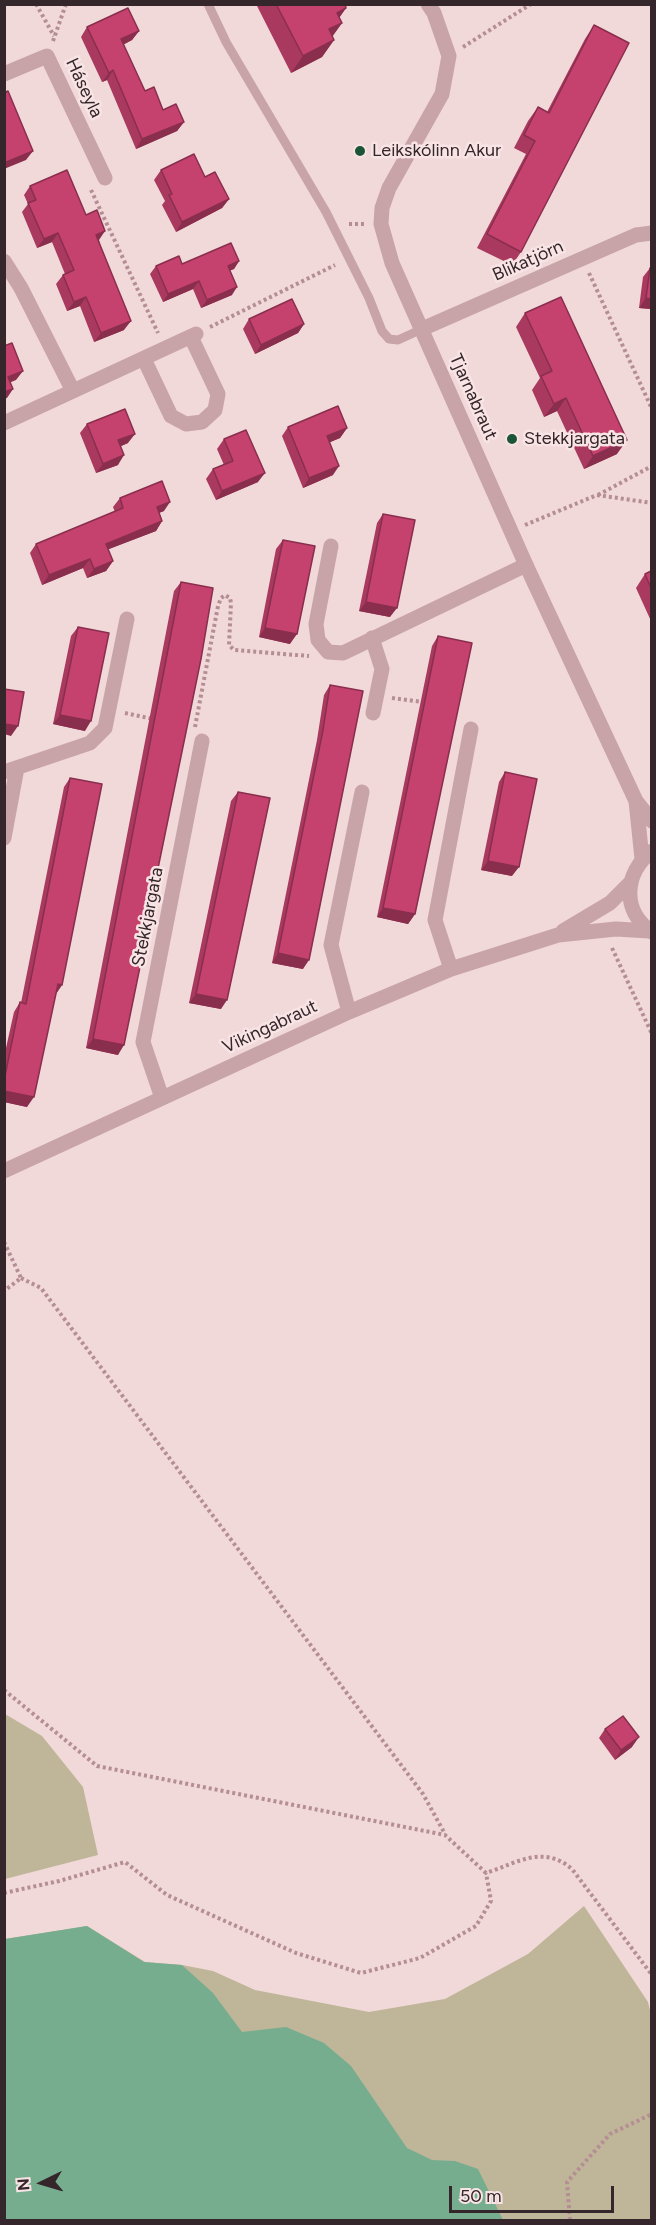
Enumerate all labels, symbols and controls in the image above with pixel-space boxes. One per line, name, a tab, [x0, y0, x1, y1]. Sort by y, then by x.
street label: Háseyla	[61, 55, 107, 121]
place label: Leikskólinn Akur	[372, 140, 501, 162]
marker: Leikskólinn Akur	[353, 144, 367, 158]
street label: Blikatjörn	[489, 236, 567, 286]
street label: Tjarnabraut	[444, 351, 502, 443]
place label: Stekkjargata	[524, 428, 625, 450]
marker: Stekkjargata	[505, 432, 519, 446]
street label: Stekkjargata	[128, 865, 168, 969]
street label: Vikingabraut	[219, 996, 321, 1058]
north arrow	[12, 2153, 72, 2213]
scale bar	[452, 2174, 617, 2212]
text: N	[14, 2178, 34, 2192]
text: 50 m	[460, 2185, 502, 2207]

